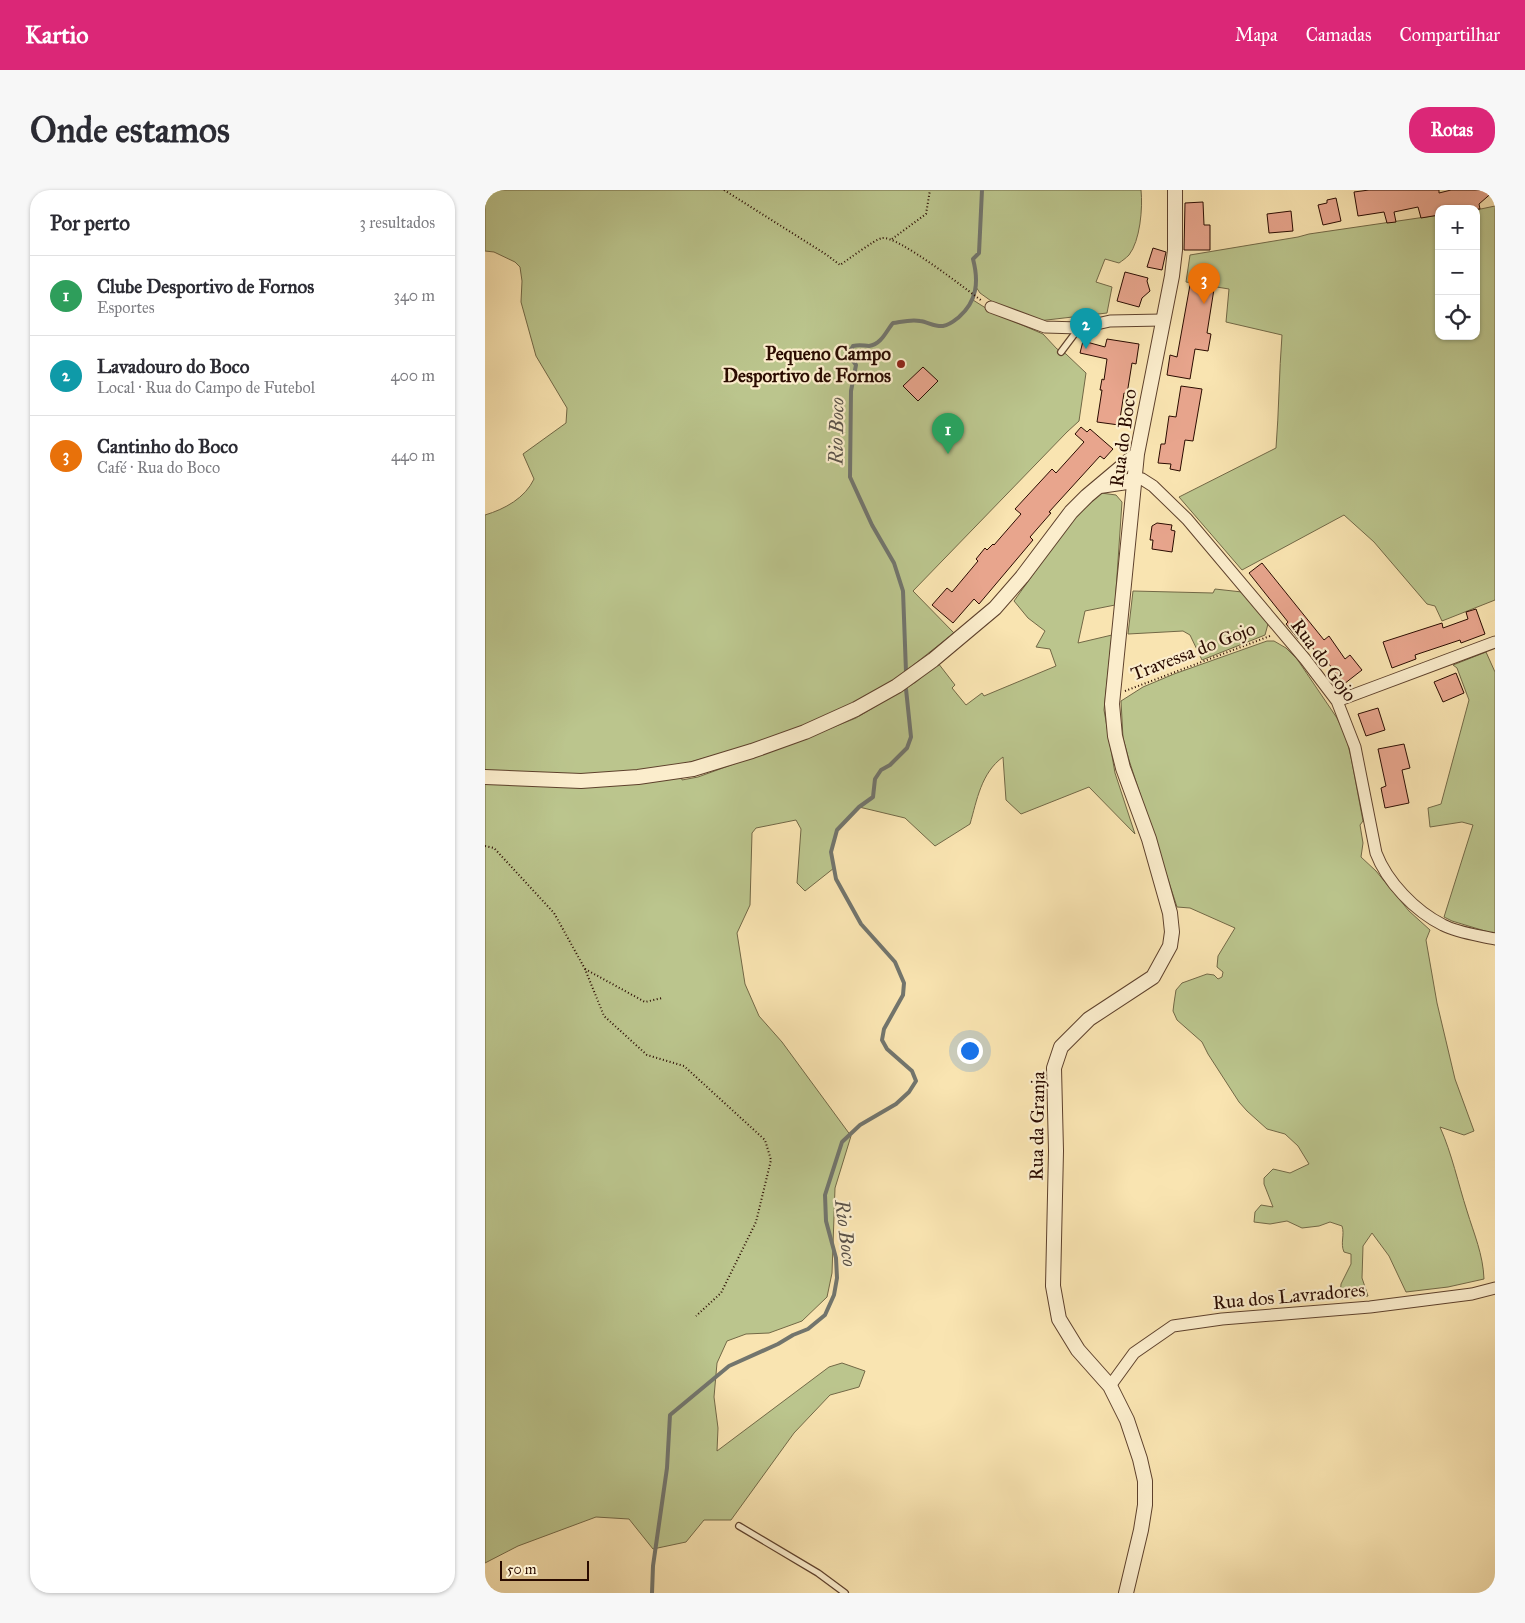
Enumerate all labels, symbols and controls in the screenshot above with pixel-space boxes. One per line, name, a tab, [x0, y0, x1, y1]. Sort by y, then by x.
text: Kartio	[25, 20, 88, 50]
text: Mapa	[1235, 24, 1278, 46]
text: Camadas	[1306, 24, 1372, 46]
text: Compartilhar	[1400, 24, 1500, 46]
button: Rotas	[1409, 107, 1495, 153]
text: Onde estamos	[30, 109, 230, 152]
map controls	[1435, 205, 1480, 340]
button: +	[1435, 205, 1480, 250]
text: Por perto	[50, 210, 130, 236]
text: 3 resultados	[360, 213, 435, 232]
button: −	[1435, 250, 1480, 295]
pin: 3	[1188, 263, 1220, 304]
text: Clube Desportivo de Fornos	[97, 275, 314, 298]
text: 1	[63, 286, 69, 305]
text: 340 m	[393, 286, 435, 305]
button: locate	[1435, 295, 1480, 340]
text: Esportes	[97, 298, 155, 317]
pin: 2	[1070, 308, 1102, 349]
place label: Pequeno Campo Desportivo de Fornos	[723, 342, 891, 388]
text: Lavadouro do Boco	[97, 355, 250, 378]
marker: Pequeno Campo Desportivo de Fornos	[895, 358, 907, 370]
text: 2	[62, 366, 70, 385]
text: 400 m	[391, 366, 435, 385]
text: Local · Rua do Campo de Futebol	[97, 378, 315, 397]
street label: Rua do Boco	[1105, 387, 1141, 489]
water label: Rio Boco	[823, 397, 849, 466]
pin: 1	[932, 413, 964, 454]
text: Cantinho do Boco	[97, 435, 238, 458]
text: 3	[63, 446, 69, 465]
text: 440 m	[391, 446, 435, 465]
text: Café · Rua do Boco	[97, 458, 220, 477]
street label: Rua do Gojo	[1286, 614, 1362, 706]
street label: Travessa do Gojo	[1127, 617, 1259, 685]
your location	[957, 1038, 983, 1064]
street label: Rua da Granja	[1025, 1070, 1049, 1181]
water label: Rio Boco	[830, 1197, 862, 1268]
street label: Rua dos Lavradores	[1212, 1278, 1366, 1314]
scale bar	[500, 1558, 589, 1581]
text: 50 m	[507, 1561, 536, 1578]

